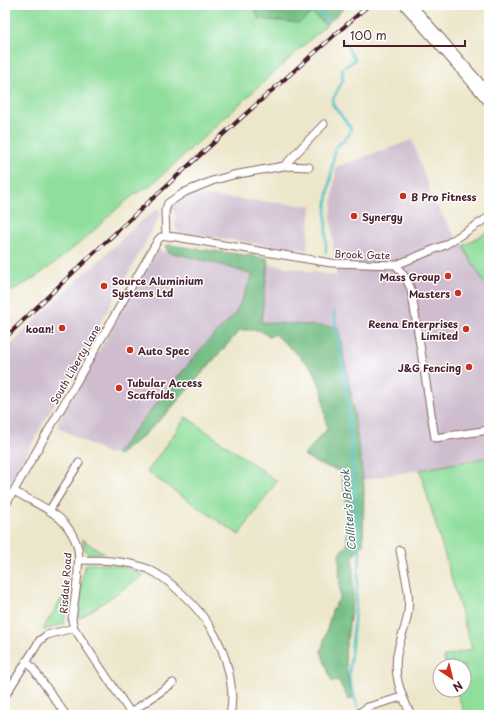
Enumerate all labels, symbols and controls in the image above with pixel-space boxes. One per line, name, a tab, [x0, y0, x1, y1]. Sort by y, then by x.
scale bar	[344, 22, 465, 48]
text: 100 m	[350, 26, 387, 44]
place label: B Pro Fitness	[411, 189, 477, 204]
marker: B Pro Fitness	[398, 191, 408, 201]
place label: Synergy	[362, 209, 403, 225]
marker: Synergy	[349, 211, 359, 221]
street label: Brook Gate	[334, 246, 390, 262]
place label: Mass Group	[380, 269, 440, 284]
marker: Mass Group	[443, 271, 453, 281]
place label: Source Aluminium Systems Ltd	[112, 273, 203, 301]
marker: Source Aluminium Systems Ltd	[99, 281, 109, 291]
place label: Masters	[409, 286, 450, 301]
marker: Masters	[453, 288, 463, 298]
place label: Reena Enterprises Limited	[368, 316, 458, 343]
place label: koan!	[26, 321, 54, 336]
street label: South Liberty Lane	[46, 321, 104, 407]
marker: koan!	[57, 323, 67, 333]
marker: Reena Enterprises Limited	[461, 324, 471, 334]
place label: Auto Spec	[138, 343, 190, 358]
marker: Auto Spec	[125, 345, 135, 355]
place label: J&G Fencing	[398, 360, 461, 375]
marker: J&G Fencing	[464, 362, 474, 372]
place label: Tubular Access Scaffolds	[127, 375, 202, 402]
marker: Tubular Access Scaffolds	[114, 383, 124, 393]
water label: Colliter's Brook	[336, 468, 360, 551]
street label: Risdale Road	[55, 552, 75, 614]
north arrow	[432, 658, 472, 698]
text: N	[449, 677, 466, 696]

